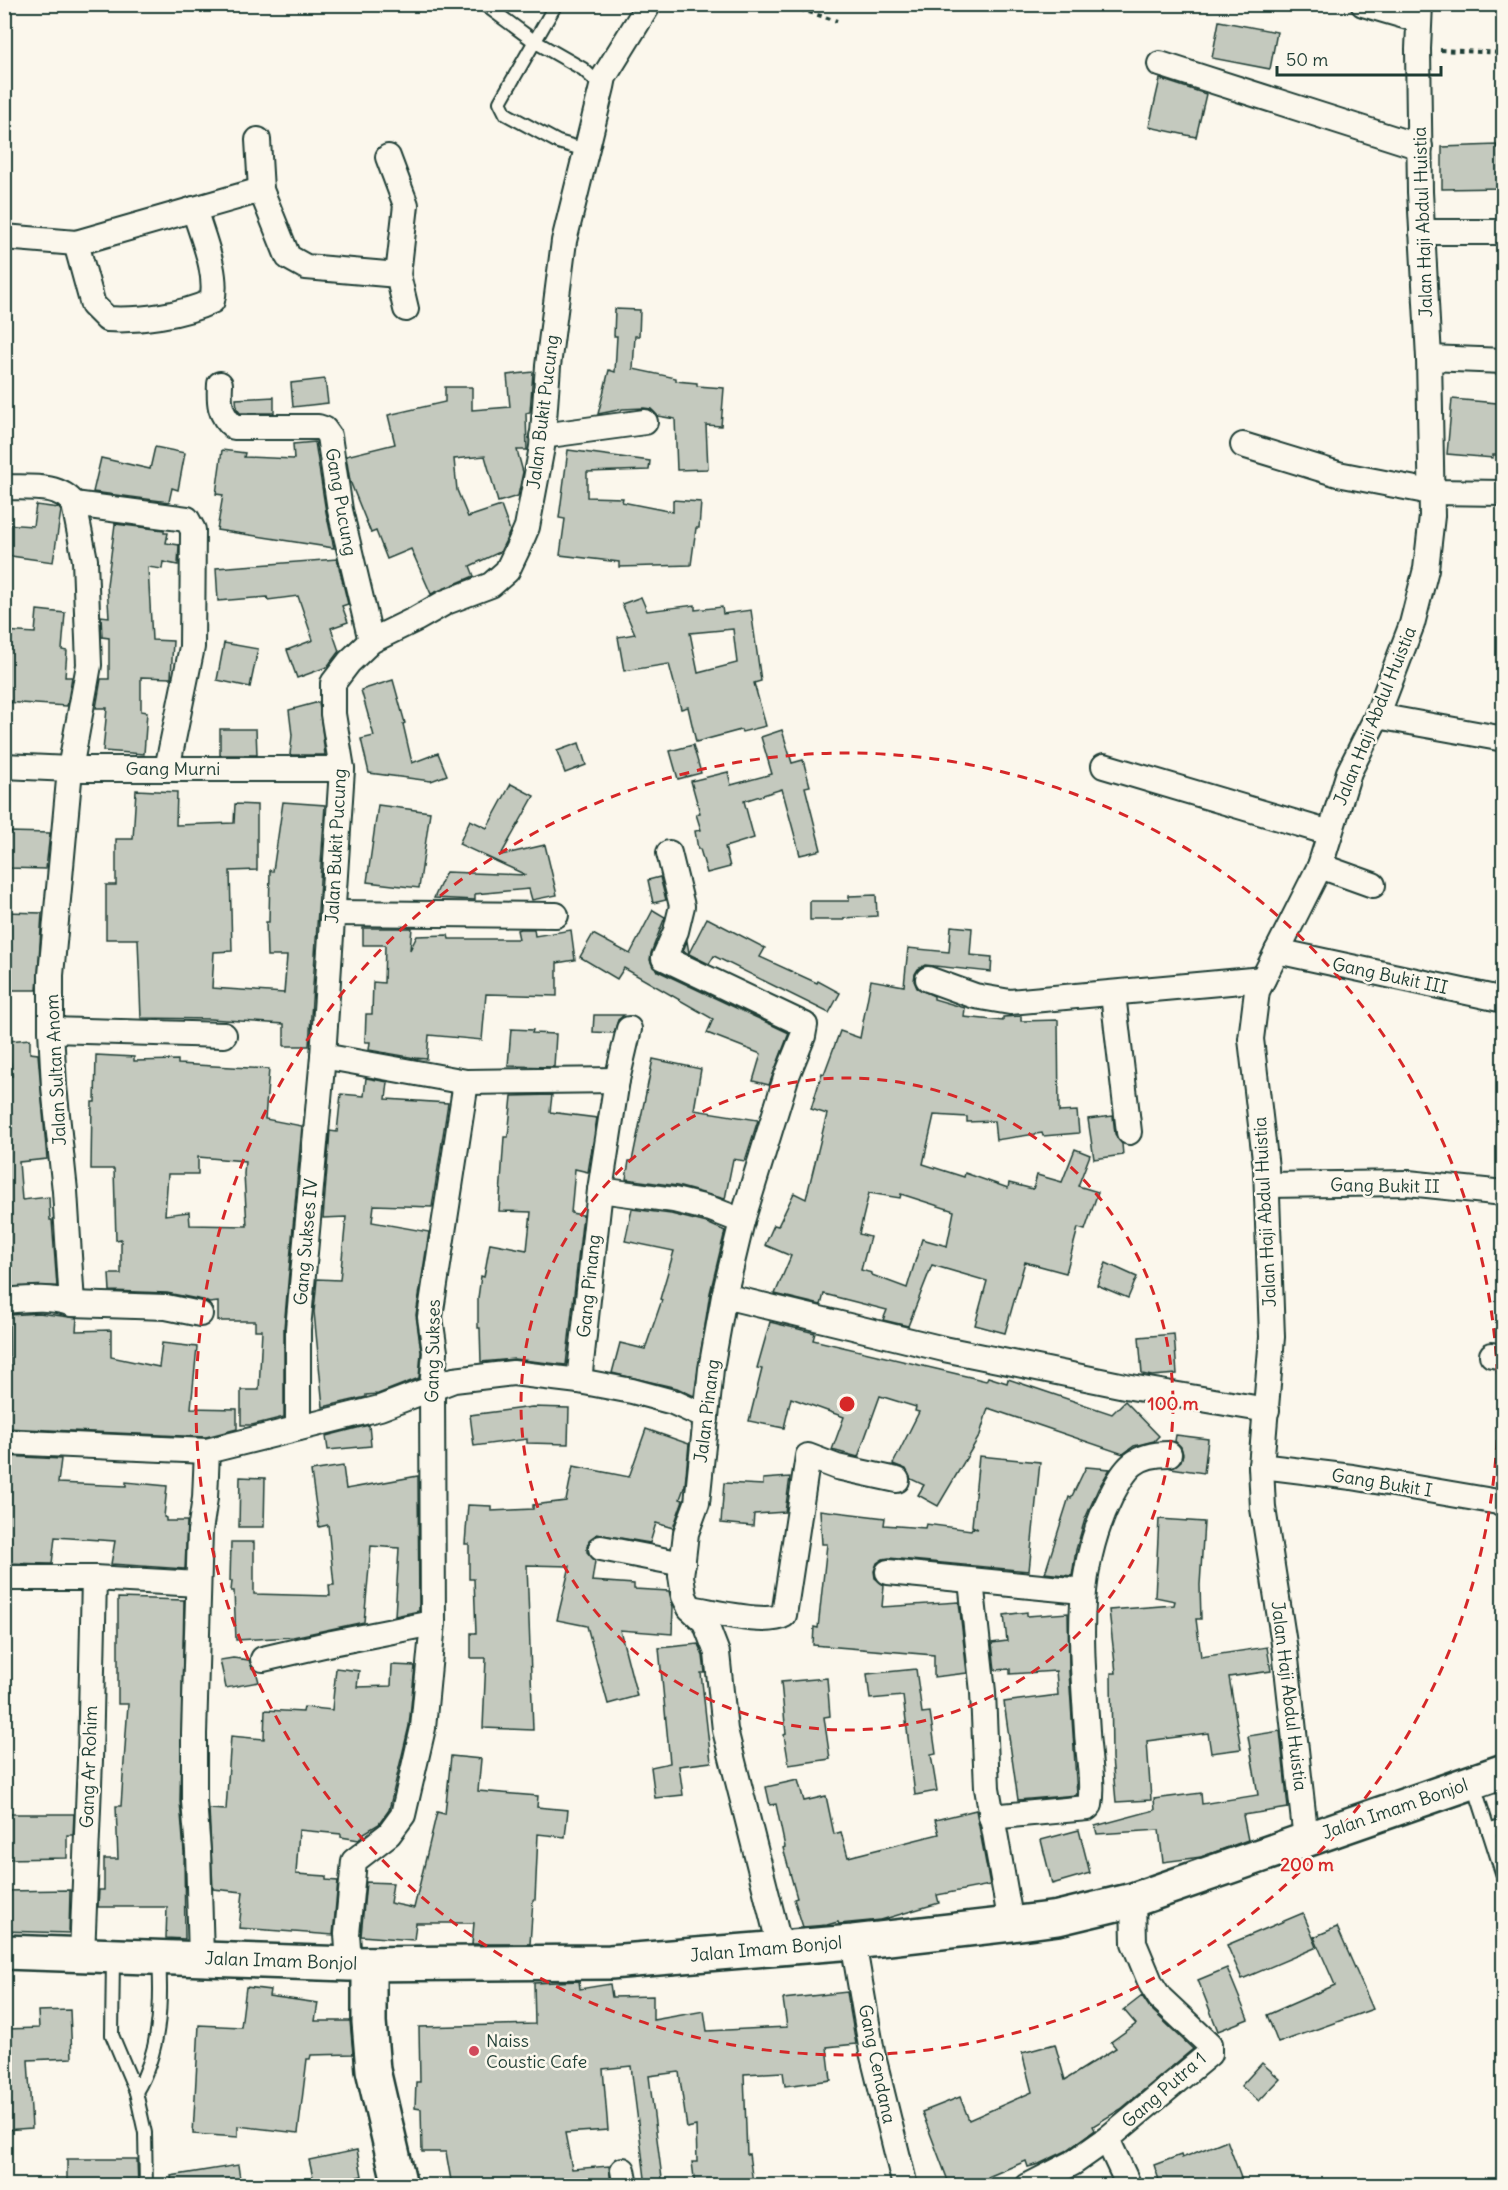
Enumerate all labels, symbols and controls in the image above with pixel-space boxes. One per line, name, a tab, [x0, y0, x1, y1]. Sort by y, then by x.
scale bar	[1277, 39, 1440, 77]
text: 50 m	[1286, 48, 1328, 71]
street label: Jalan Haji Abdul Huistia	[1408, 126, 1437, 318]
street label: Jalan Bukit Pucung	[522, 333, 563, 491]
street label: Gang Pucung	[321, 446, 362, 558]
street label: Jalan Haji Abdul Huistia	[1328, 623, 1421, 809]
street label: Gang Murni	[126, 757, 220, 780]
street label: Jalan Bukit Pucung	[320, 768, 351, 924]
street label: Gang Bukit III	[1330, 952, 1450, 999]
street label: Jalan Sultan Anom	[40, 993, 71, 1146]
street label: Jalan Haji Abdul Huistia	[1248, 1116, 1281, 1308]
street label: Gang Bukit II	[1330, 1173, 1440, 1198]
street label: Gang Sukses IV	[289, 1178, 323, 1306]
street label: Gang Pinang	[572, 1233, 605, 1339]
street label: Gang Sukses	[420, 1299, 445, 1403]
street label: Jalan Pinang	[689, 1358, 724, 1464]
text: 100 m	[1148, 1392, 1199, 1415]
centre of rings	[837, 1394, 857, 1414]
street label: Gang Bukit I	[1330, 1463, 1434, 1502]
street label: Jalan Haji Abdul Huistia	[1266, 1600, 1313, 1792]
street label: Gang Ar Rohim	[75, 1705, 102, 1829]
street label: Jalan Imam Bonjol	[1319, 1773, 1471, 1844]
text: 200 m	[1280, 1853, 1334, 1876]
street label: Jalan Imam Bonjol	[689, 1930, 843, 1967]
street label: Jalan Imam Bonjol	[204, 1946, 358, 1975]
street label: Gang Cendana	[854, 2002, 901, 2126]
place label: Naiss Coustic Cafe	[486, 2029, 587, 2073]
marker: Naiss Coustic Cafe	[467, 2044, 481, 2058]
street label: Gang Putra 1	[1117, 2047, 1211, 2133]

